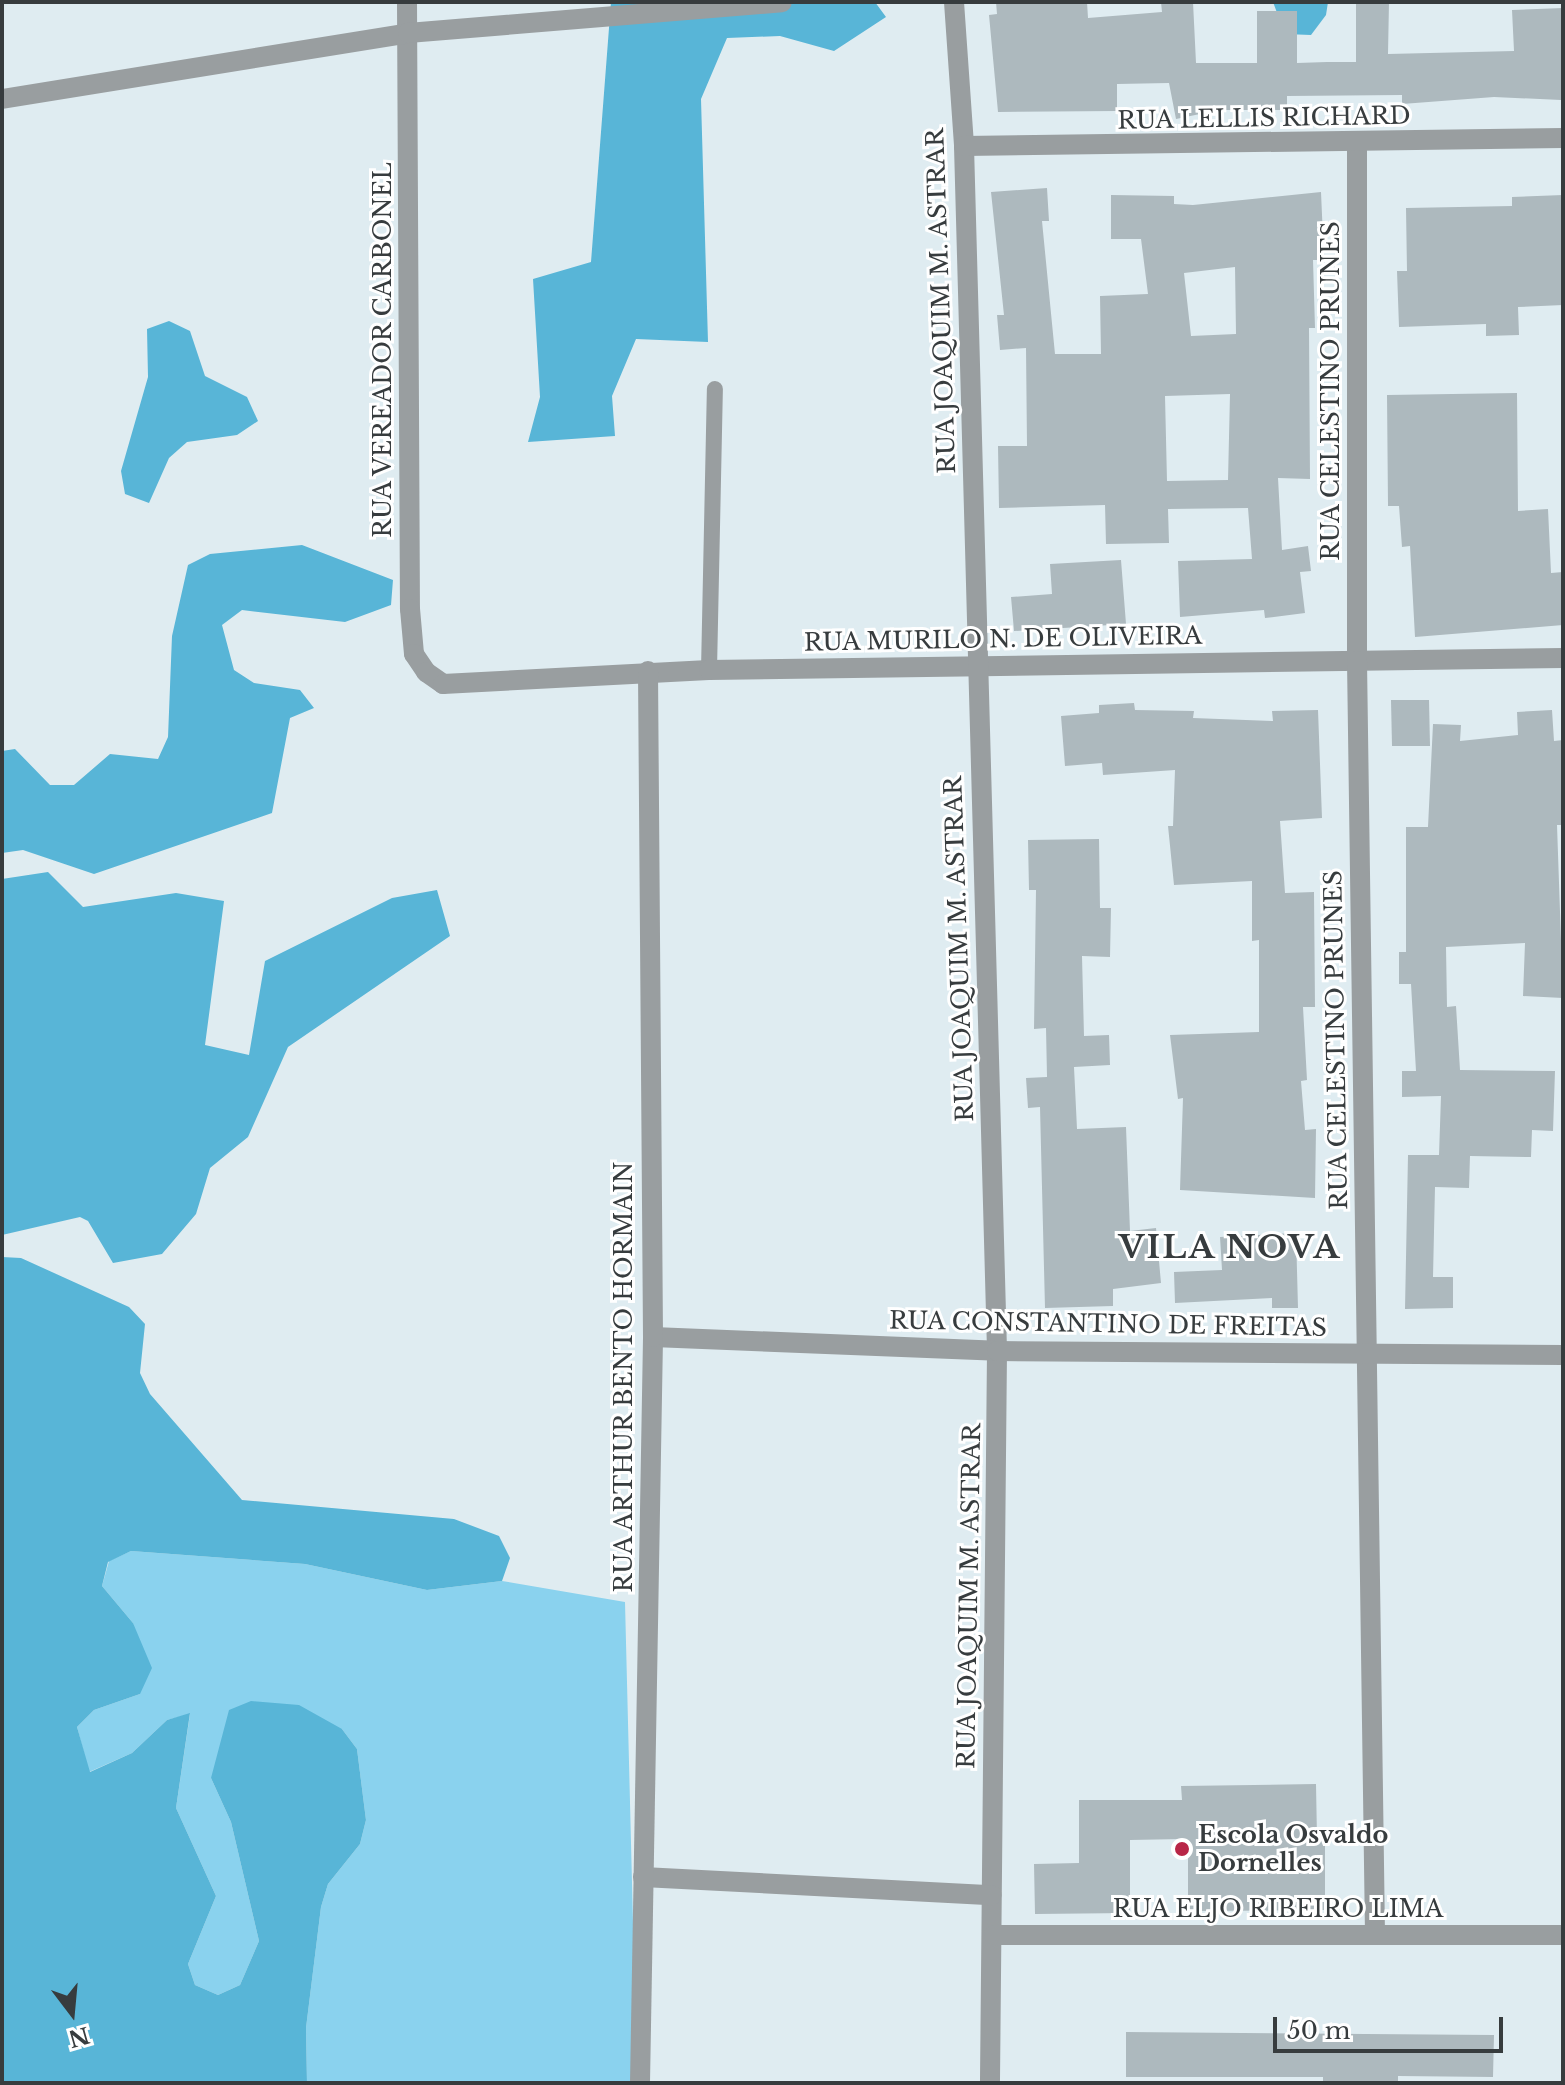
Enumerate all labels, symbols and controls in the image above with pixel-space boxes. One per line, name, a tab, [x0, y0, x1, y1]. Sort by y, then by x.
street label: RUA LELLIS RICHARD	[1117, 101, 1411, 135]
street label: RUA JOAQUIM M. ASTRAR	[921, 127, 961, 475]
street label: RUA VEREADOR CARBONEL	[369, 161, 397, 539]
street label: RUA CELESTINO PRUNES	[1317, 221, 1345, 561]
street label: RUA MURILO N. DE OLIVEIRA	[803, 621, 1203, 657]
street label: RUA JOAQUIM M. ASTRAR	[939, 775, 979, 1123]
street label: RUA CELESTINO PRUNES	[1319, 869, 1353, 1211]
street label: RUA ARTHUR BENTO HORMAIN	[610, 1160, 638, 1594]
district label: VILA NOVA	[1118, 1228, 1342, 1266]
street label: RUA CONSTANTINO DE FREITAS	[888, 1306, 1328, 1342]
street label: RUA JOAQUIM M. ASTRAR	[952, 1422, 986, 1770]
place label: Escola Osvaldo Dornelles	[1198, 1821, 1388, 1877]
marker: Escola Osvaldo Dornelles	[1173, 1840, 1191, 1858]
street label: RUA ELJO RIBEIRO LIMA	[1112, 1895, 1444, 1923]
north arrow	[32, 1973, 112, 2053]
scale bar	[1277, 2001, 1507, 2051]
text: 50 m	[1287, 2016, 1350, 2045]
text: N	[65, 2021, 92, 2052]

